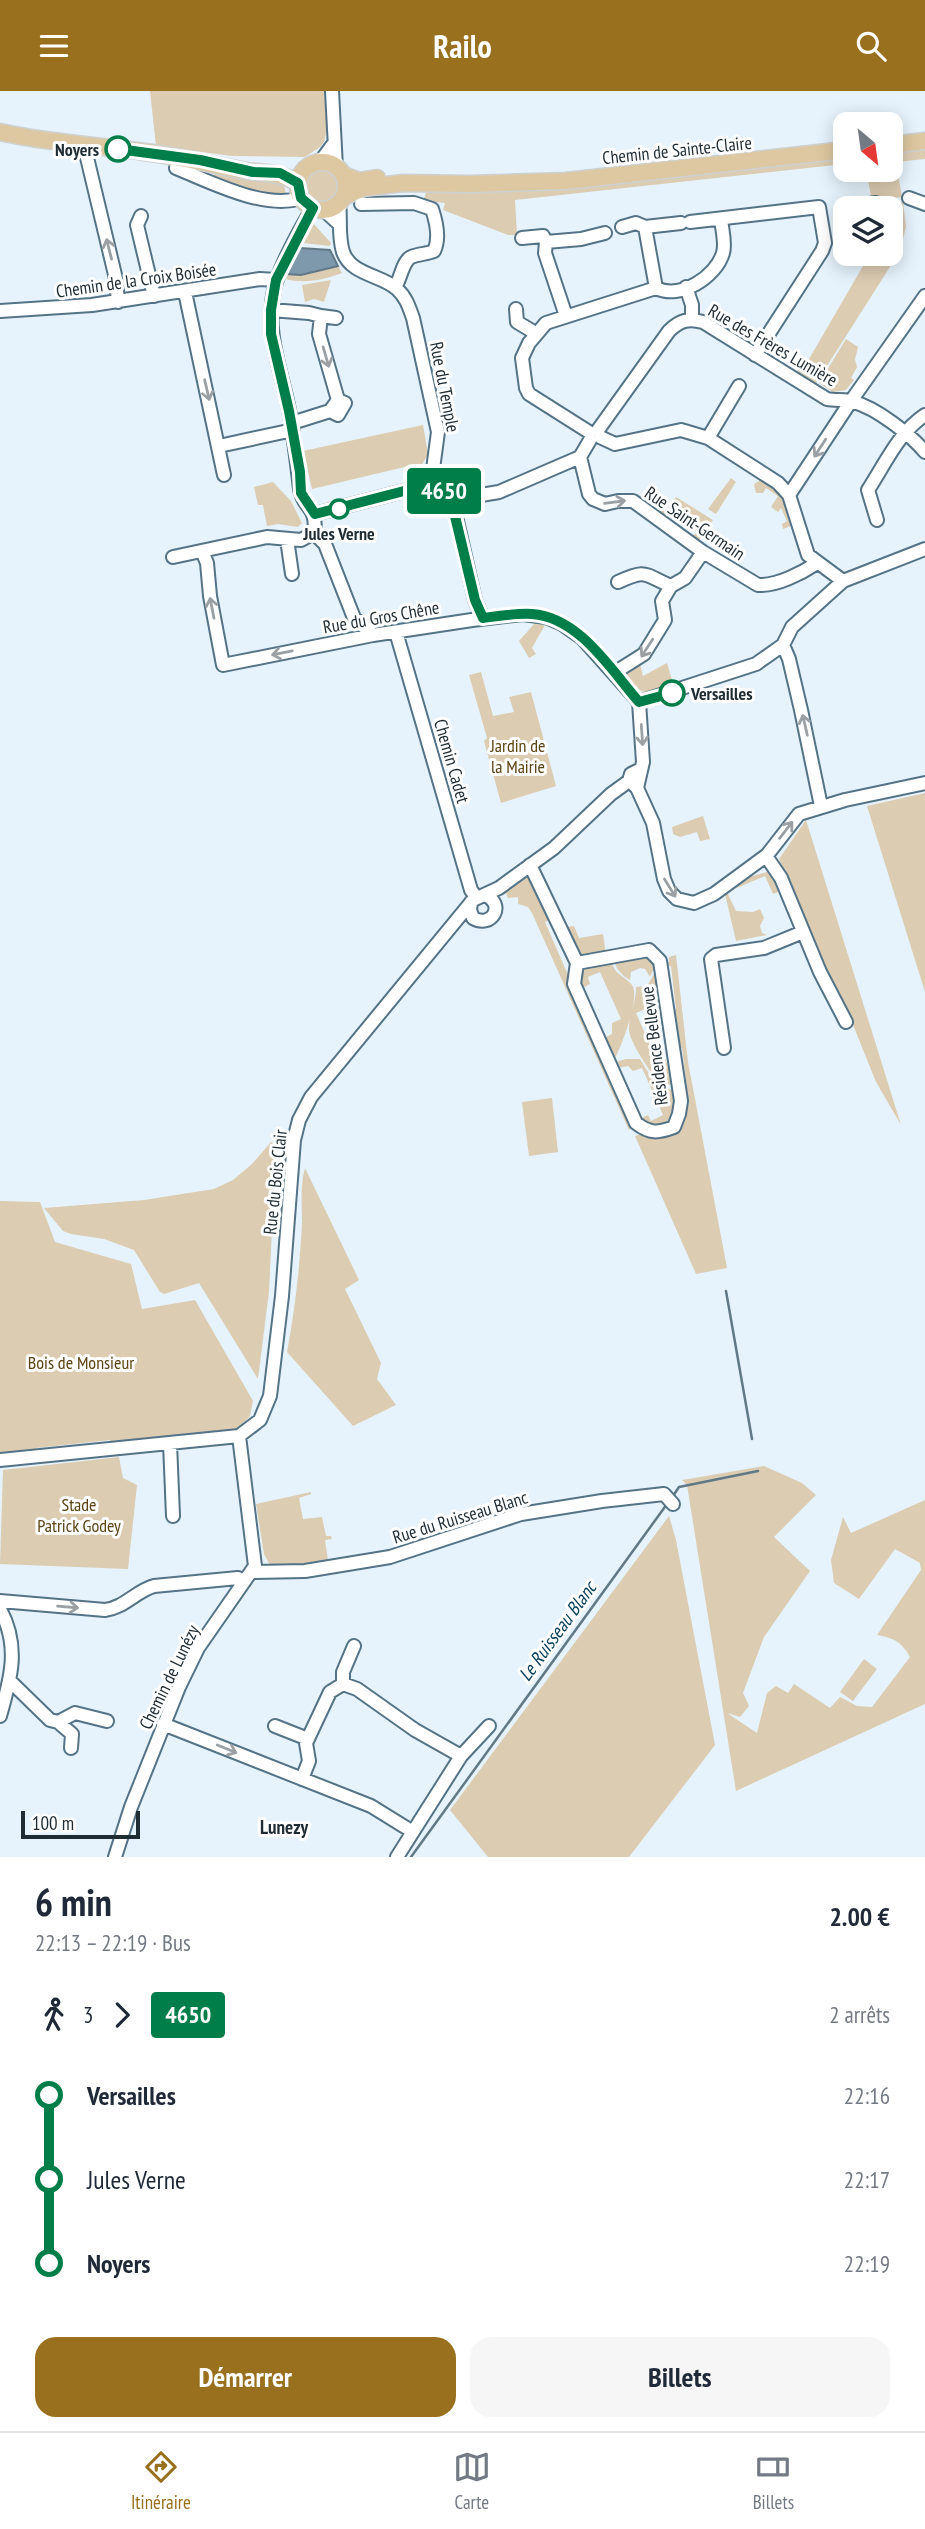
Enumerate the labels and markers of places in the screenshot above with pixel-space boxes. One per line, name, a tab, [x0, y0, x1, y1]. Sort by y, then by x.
marker: Noyers	[105, 136, 131, 162]
place label: Noyers	[55, 138, 99, 161]
marker: Jules Verne	[329, 499, 349, 519]
place label: Jules Verne	[302, 522, 375, 545]
marker: Versailles	[659, 680, 685, 706]
place label: Versailles	[690, 682, 752, 705]

